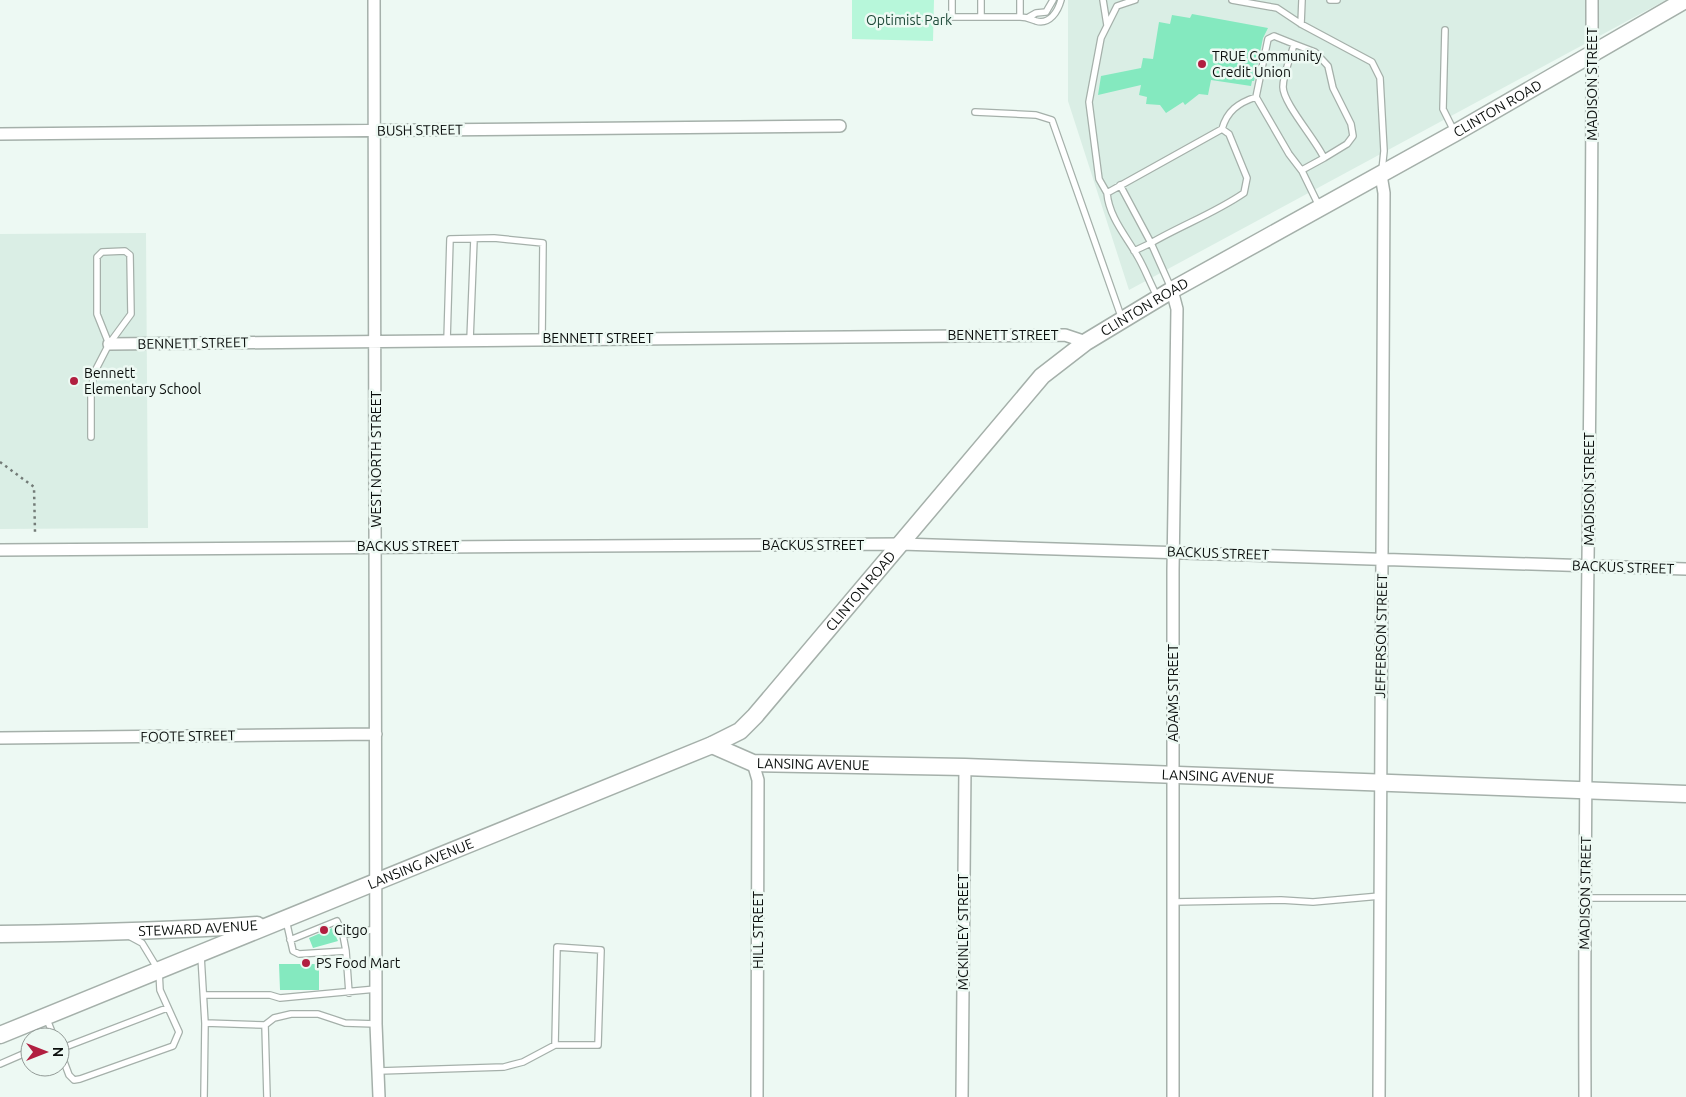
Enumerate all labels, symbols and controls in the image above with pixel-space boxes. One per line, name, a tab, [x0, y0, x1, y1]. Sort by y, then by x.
park label: Optimist Park	[866, 12, 952, 28]
street label: MADISON STREET	[1584, 27, 1600, 141]
place label: TRUE Community Credit Union	[1212, 48, 1322, 80]
marker: TRUE Community Credit Union	[1196, 58, 1208, 70]
street label: CLINTON ROAD	[1450, 77, 1545, 140]
street label: BUSH STREET	[377, 121, 463, 139]
street label: CLINTON ROAD	[1098, 275, 1191, 339]
street label: BENNETT STREET	[947, 327, 1059, 343]
street label: BENNETT STREET	[542, 330, 654, 346]
street label: BENNETT STREET	[137, 334, 249, 352]
place label: Bennett Elementary School	[84, 365, 202, 397]
marker: Bennett Elementary School	[68, 375, 80, 387]
street label: WEST NORTH STREET	[368, 390, 384, 527]
street label: MADISON STREET	[1581, 432, 1597, 546]
street label: BACKUS STREET	[762, 537, 864, 553]
street label: BACKUS STREET	[357, 538, 459, 554]
street label: BACKUS STREET	[1167, 543, 1270, 563]
street label: CLINTON ROAD	[822, 548, 899, 634]
street label: BACKUS STREET	[1572, 557, 1675, 577]
street label: JEFFERSON STREET	[1372, 573, 1390, 699]
street label: ADAMS STREET	[1165, 644, 1181, 742]
street label: FOOTE STREET	[140, 727, 236, 745]
street label: LANSING AVENUE	[757, 755, 870, 773]
street label: LANSING AVENUE	[1161, 766, 1275, 787]
street label: LANSING AVENUE	[365, 835, 476, 892]
street label: MADISON STREET	[1576, 836, 1594, 950]
street label: MCKINLEY STREET	[955, 874, 971, 990]
street label: HILL STREET	[750, 891, 766, 969]
street label: STEWARD AVENUE	[138, 917, 258, 939]
place label: Citgo	[334, 922, 368, 938]
marker: Citgo	[318, 924, 330, 936]
place label: PS Food Mart	[316, 955, 401, 971]
marker: PS Food Mart	[300, 957, 312, 969]
north arrow	[20, 1027, 70, 1077]
text: N	[50, 1047, 66, 1057]

